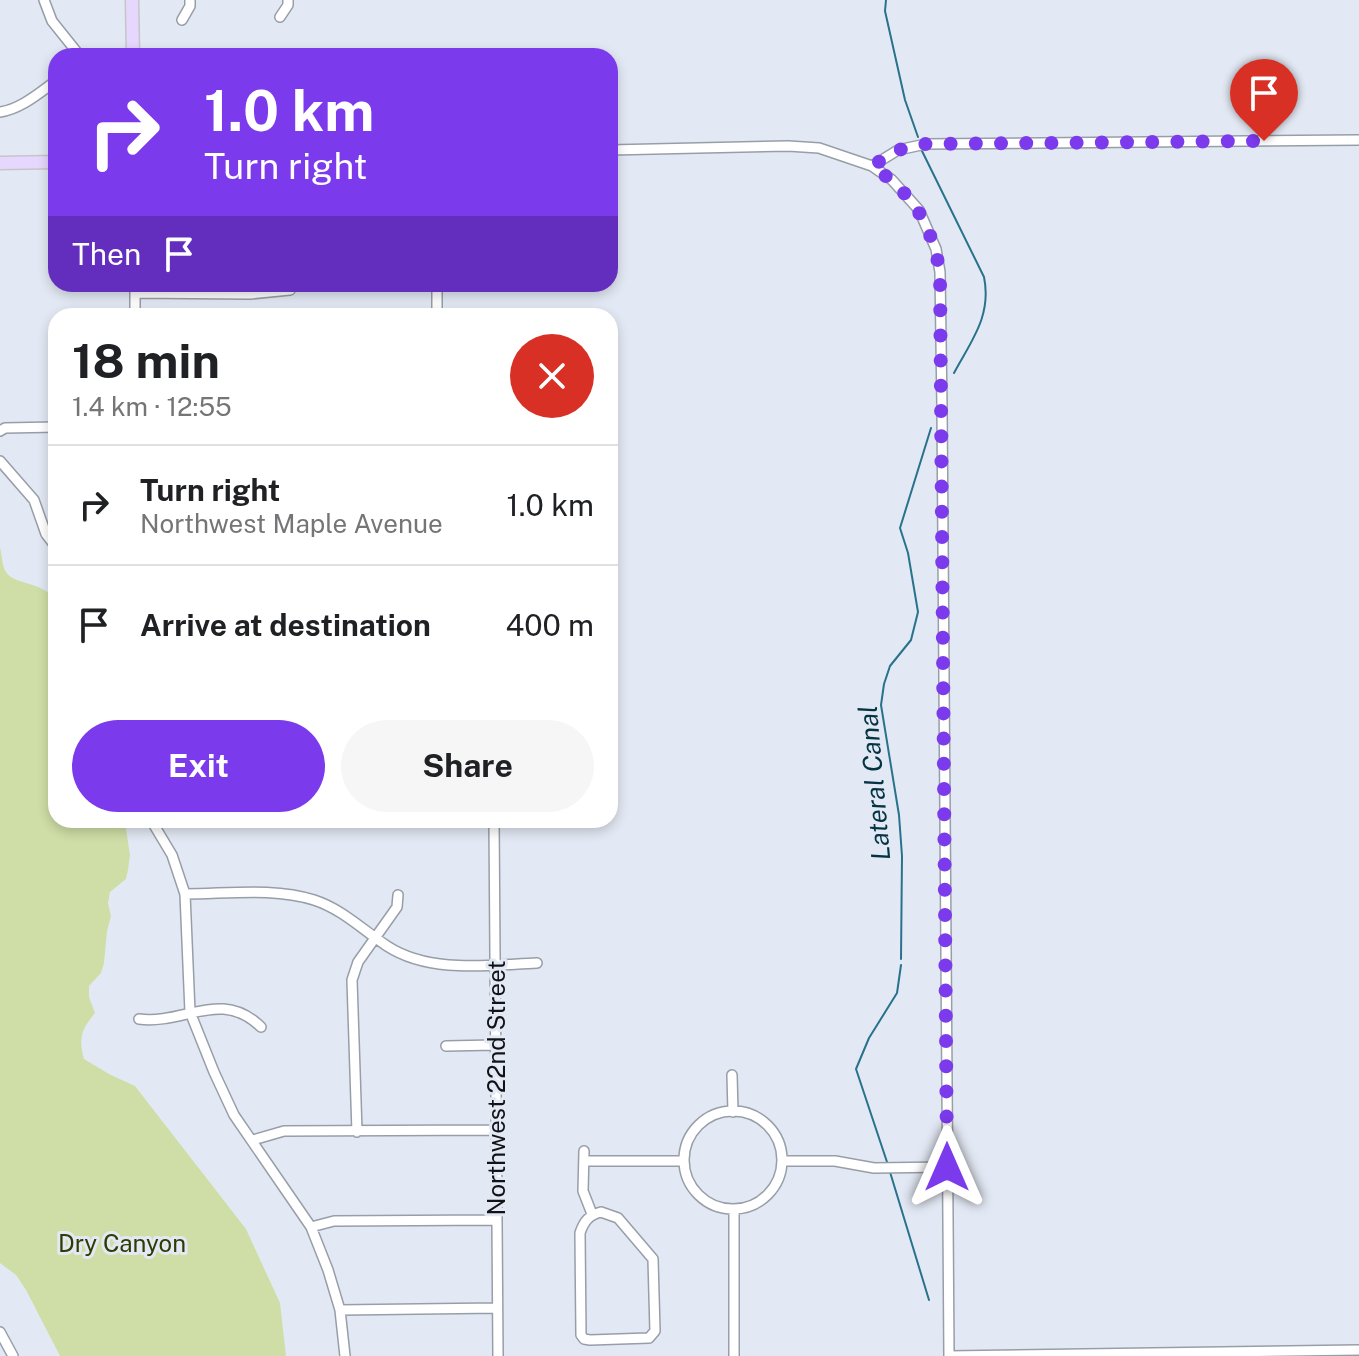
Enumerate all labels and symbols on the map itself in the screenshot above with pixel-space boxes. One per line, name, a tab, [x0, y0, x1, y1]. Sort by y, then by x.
pin	[1230, 59, 1298, 141]
water label: Lateral Canal	[852, 704, 896, 862]
street label: Northwest 22nd Street	[482, 960, 510, 1216]
position arrow	[905, 1125, 989, 1209]
park label: Dry Canyon	[58, 1229, 186, 1257]

